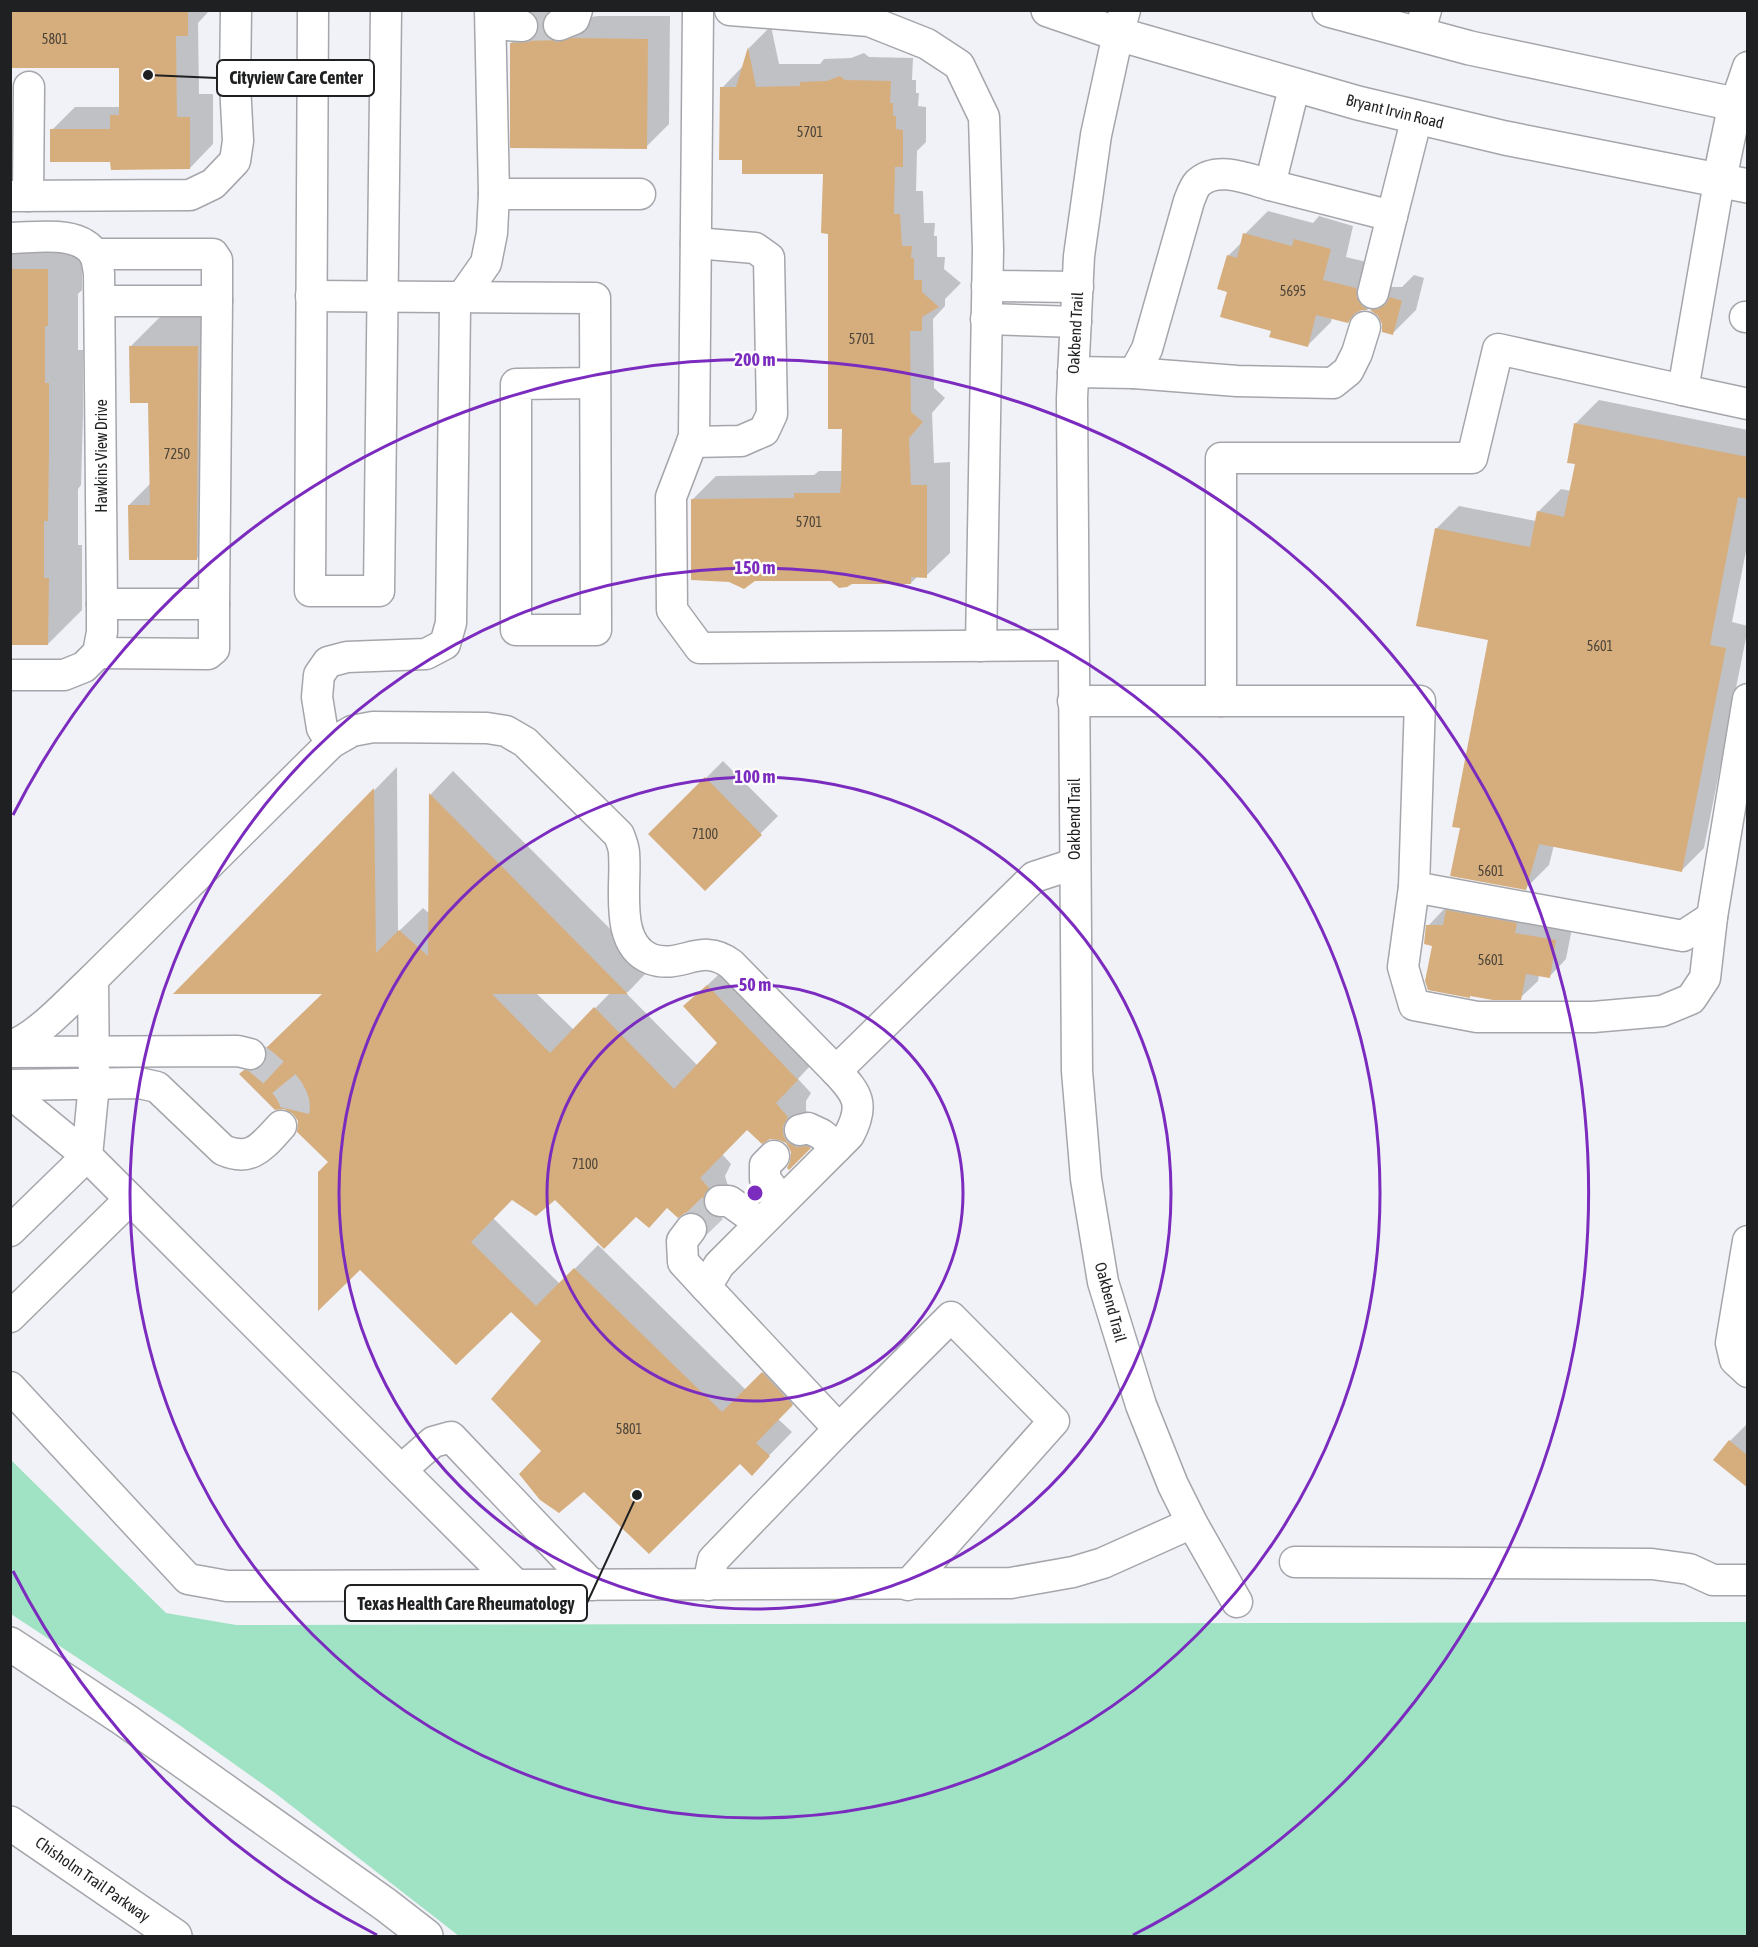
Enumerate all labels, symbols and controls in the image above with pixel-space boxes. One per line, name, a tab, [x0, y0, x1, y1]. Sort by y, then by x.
house number: 5801	[42, 31, 68, 47]
callout: Cityview Care Center	[217, 60, 374, 96]
text: Cityview Care Center	[229, 67, 363, 88]
street label: Bryant Irvin Road	[1344, 90, 1446, 133]
house number: 5701	[797, 124, 823, 140]
house number: 5695	[1280, 283, 1306, 299]
street label: Oakbend Trail	[1064, 291, 1086, 374]
house number: 5701	[849, 331, 875, 347]
text: 200 m	[735, 349, 775, 370]
street label: Hawkins View Drive	[92, 399, 110, 513]
house number: 7250	[164, 446, 191, 462]
house number: 5701	[796, 514, 822, 530]
text: 150 m	[735, 557, 775, 578]
house number: 5601	[1587, 638, 1613, 654]
text: 100 m	[735, 766, 775, 787]
street label: Oakbend Trail	[1065, 777, 1083, 860]
house number: 7100	[692, 826, 719, 842]
house number: 5601	[1478, 863, 1504, 879]
house number: 5601	[1478, 952, 1504, 968]
text: 50 m	[739, 974, 771, 995]
house number: 7100	[572, 1156, 599, 1172]
centre of rings	[745, 1183, 765, 1203]
street label: Oakbend Trail	[1092, 1260, 1131, 1345]
house number: 5801	[616, 1421, 642, 1437]
callout: Texas Health Care Rheumatology	[345, 1585, 587, 1621]
text: Texas Health Care Rheumatology	[357, 1593, 575, 1614]
street label: Chisholm Trail Parkway	[32, 1833, 154, 1926]

